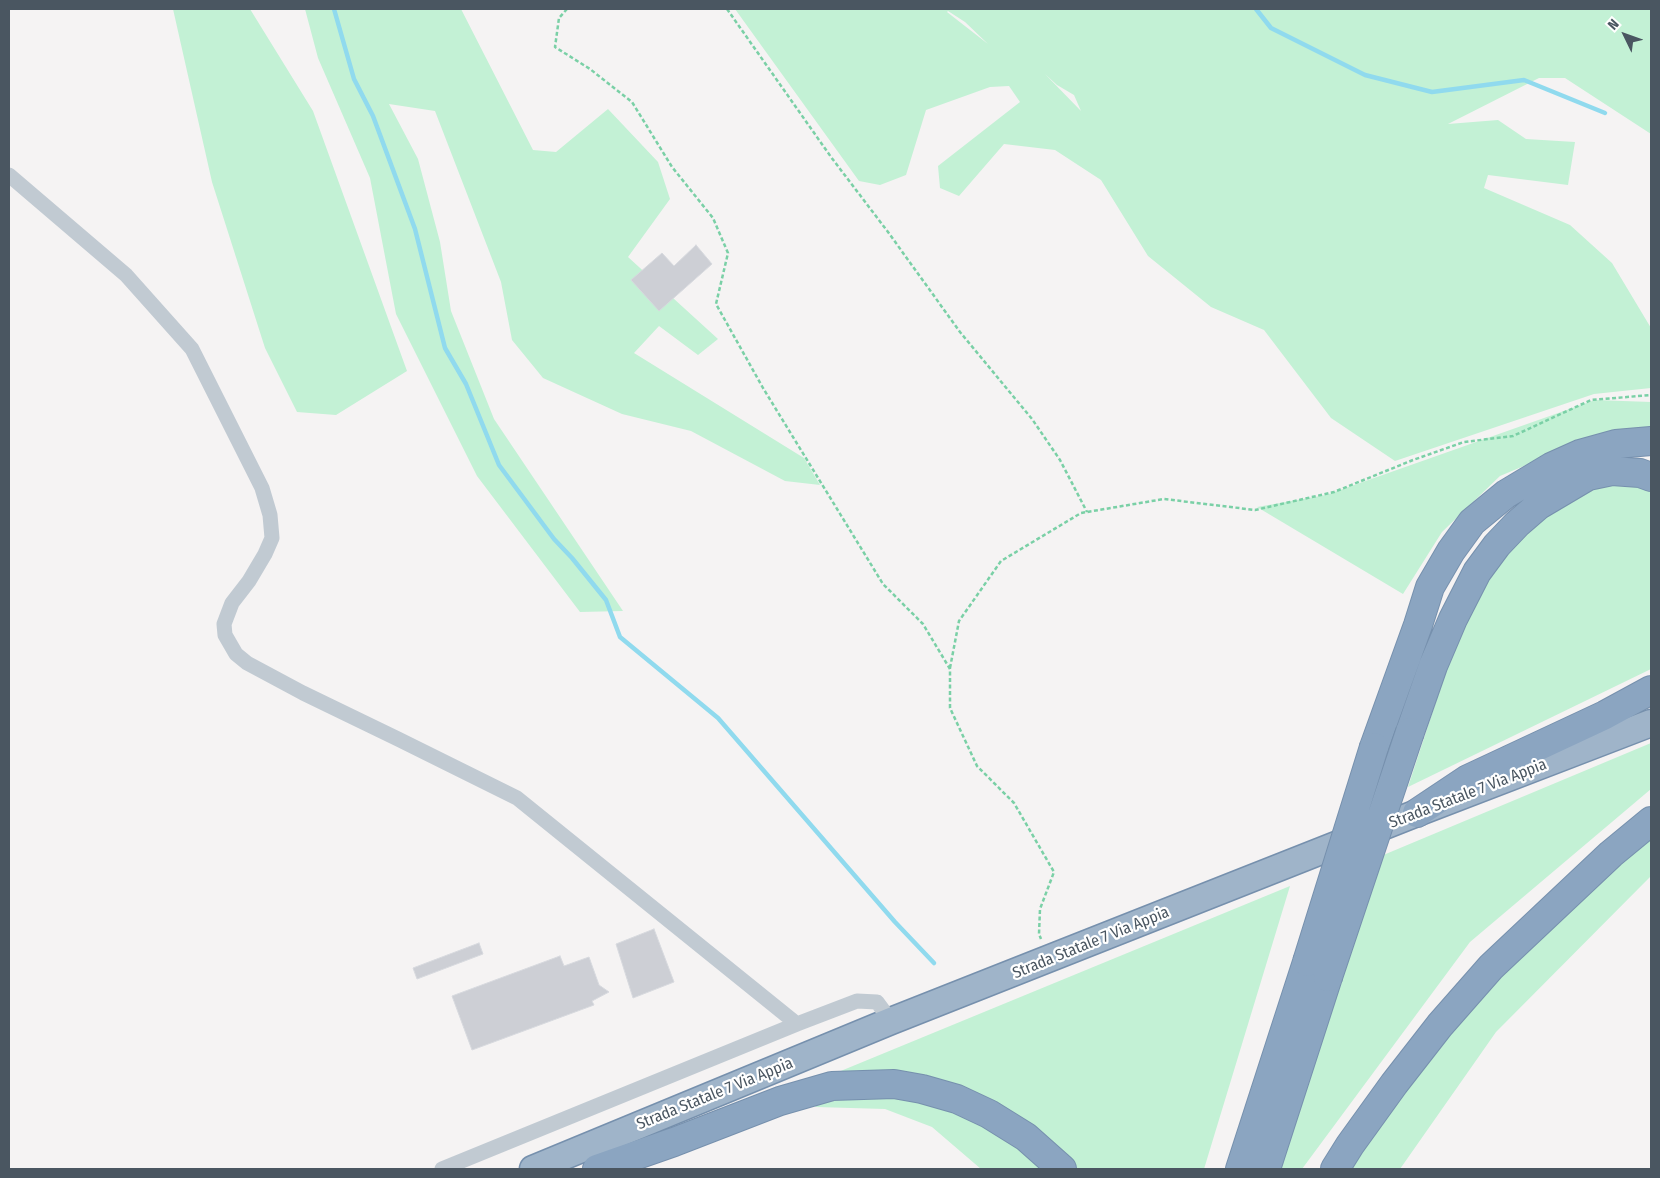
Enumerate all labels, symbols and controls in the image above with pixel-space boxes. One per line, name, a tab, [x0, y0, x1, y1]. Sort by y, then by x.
north arrow	[1600, 10, 1650, 60]
text: N	[1604, 16, 1623, 33]
street label: Strada Statale 7 Via Appia	[1387, 755, 1549, 833]
street label: Strada Statale 7 Via Appia	[1010, 903, 1172, 983]
street label: Strada Statale 7 Via Appia	[634, 1054, 796, 1134]

